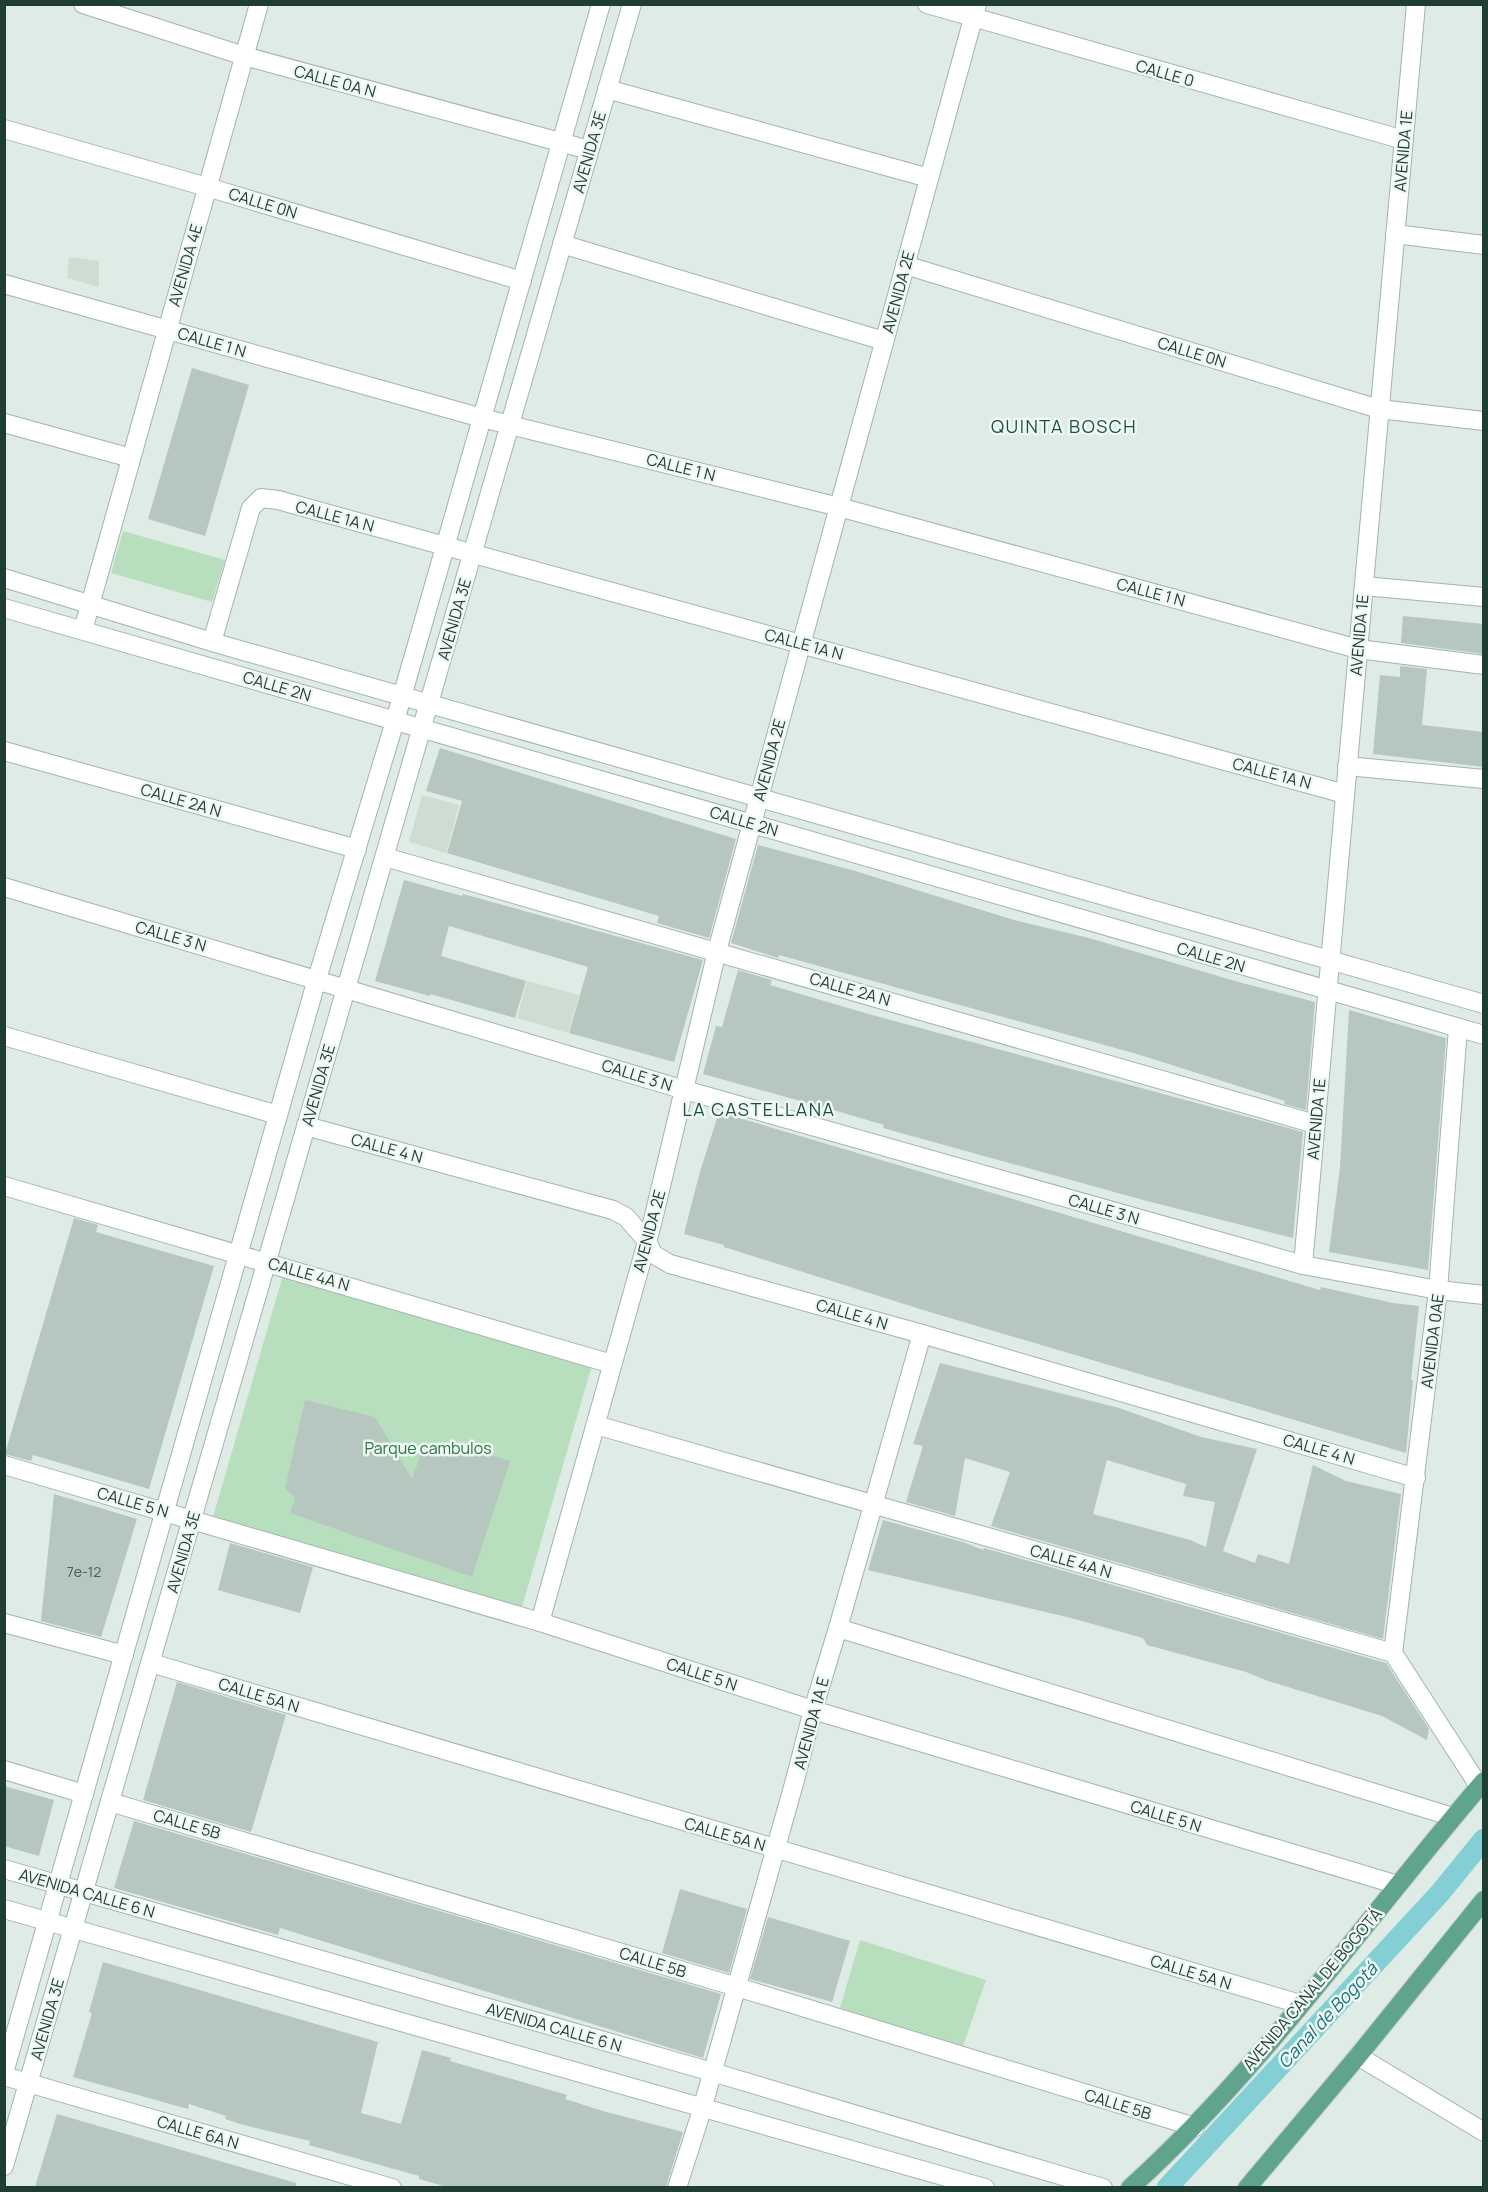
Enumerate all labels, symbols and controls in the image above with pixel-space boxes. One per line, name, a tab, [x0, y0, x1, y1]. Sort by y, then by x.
street label: CALLE 0	[1133, 54, 1197, 92]
street label: CALLE 0A N	[292, 60, 378, 102]
street label: AVENIDA 3E	[567, 108, 611, 196]
street label: AVENIDA 1E	[1388, 109, 1418, 193]
street label: CALLE 0N	[226, 182, 300, 224]
street label: AVENIDA 4E	[163, 221, 207, 309]
street label: AVENIDA 2E	[876, 248, 920, 336]
street label: CALLE 1 N	[175, 322, 249, 362]
street label: CALLE 0N	[1155, 331, 1229, 373]
district label: QUINTA BOSCH	[991, 414, 1137, 438]
street label: CALLE 1 N	[644, 448, 718, 486]
street label: CALLE 1A N	[293, 495, 377, 537]
street label: CALLE 1 N	[1114, 572, 1188, 612]
street label: AVENIDA 3E	[432, 575, 476, 663]
street label: AVENIDA 1E	[1344, 593, 1374, 677]
street label: CALLE 1A N	[762, 623, 846, 665]
street label: CALLE 2N	[240, 666, 314, 706]
street label: AVENIDA 2E	[747, 716, 791, 804]
street label: CALLE 1A N	[1230, 752, 1314, 794]
street label: CALLE 2A N	[138, 778, 224, 822]
street label: CALLE 2N	[707, 801, 781, 841]
street label: CALLE 3 N	[133, 915, 209, 957]
street label: CALLE 2N	[1174, 937, 1248, 977]
street label: CALLE 2A N	[807, 967, 893, 1011]
street label: AVENIDA 3E	[296, 1041, 340, 1129]
street label: CALLE 3 N	[599, 1054, 675, 1096]
street label: AVENIDA 1E	[1301, 1077, 1331, 1161]
district label: LA CASTELLANA	[683, 1097, 835, 1121]
street label: CALLE 4 N	[349, 1128, 425, 1168]
street label: AVENIDA 2E	[627, 1187, 671, 1275]
street label: CALLE 3 N	[1066, 1188, 1142, 1230]
street label: CALLE 4A N	[266, 1252, 352, 1296]
street label: AVENIDA 0AE	[1415, 1292, 1449, 1390]
street label: CALLE 4 N	[814, 1293, 890, 1335]
street label: CALLE 4 N	[1281, 1428, 1357, 1470]
park label: Parque cambulos	[364, 1437, 492, 1459]
street label: CALLE 5 N	[95, 1481, 171, 1523]
street label: AVENIDA 3E	[161, 1508, 205, 1596]
street label: CALLE 4A N	[1028, 1539, 1114, 1583]
house number: 7e-12	[67, 1562, 101, 1581]
street label: CALLE 5 N	[664, 1652, 740, 1696]
street label: CALLE 5A N	[216, 1672, 302, 1718]
street label: AVENIDA 1A E	[788, 1674, 834, 1772]
street label: CALLE 5 N	[1128, 1795, 1204, 1837]
street label: CALLE 5B	[151, 1804, 223, 1844]
street label: CALLE 5A N	[682, 1812, 768, 1856]
street label: AVENIDA CALLE 6 N	[17, 1863, 157, 1923]
street label: AVENIDA CANAL DE BOGOTÁ	[1238, 1903, 1386, 2075]
street label: CALLE 5B	[617, 1941, 689, 1983]
street label: CALLE 5A N	[1148, 1949, 1234, 1995]
water label: Canal de Bogotá	[1272, 1956, 1383, 2073]
street label: AVENIDA 3E	[25, 1975, 69, 2063]
street label: AVENIDA CALLE 6 N	[484, 1997, 624, 2057]
street label: CALLE 5B	[1082, 2083, 1154, 2125]
street label: CALLE 6A N	[155, 2110, 241, 2154]

